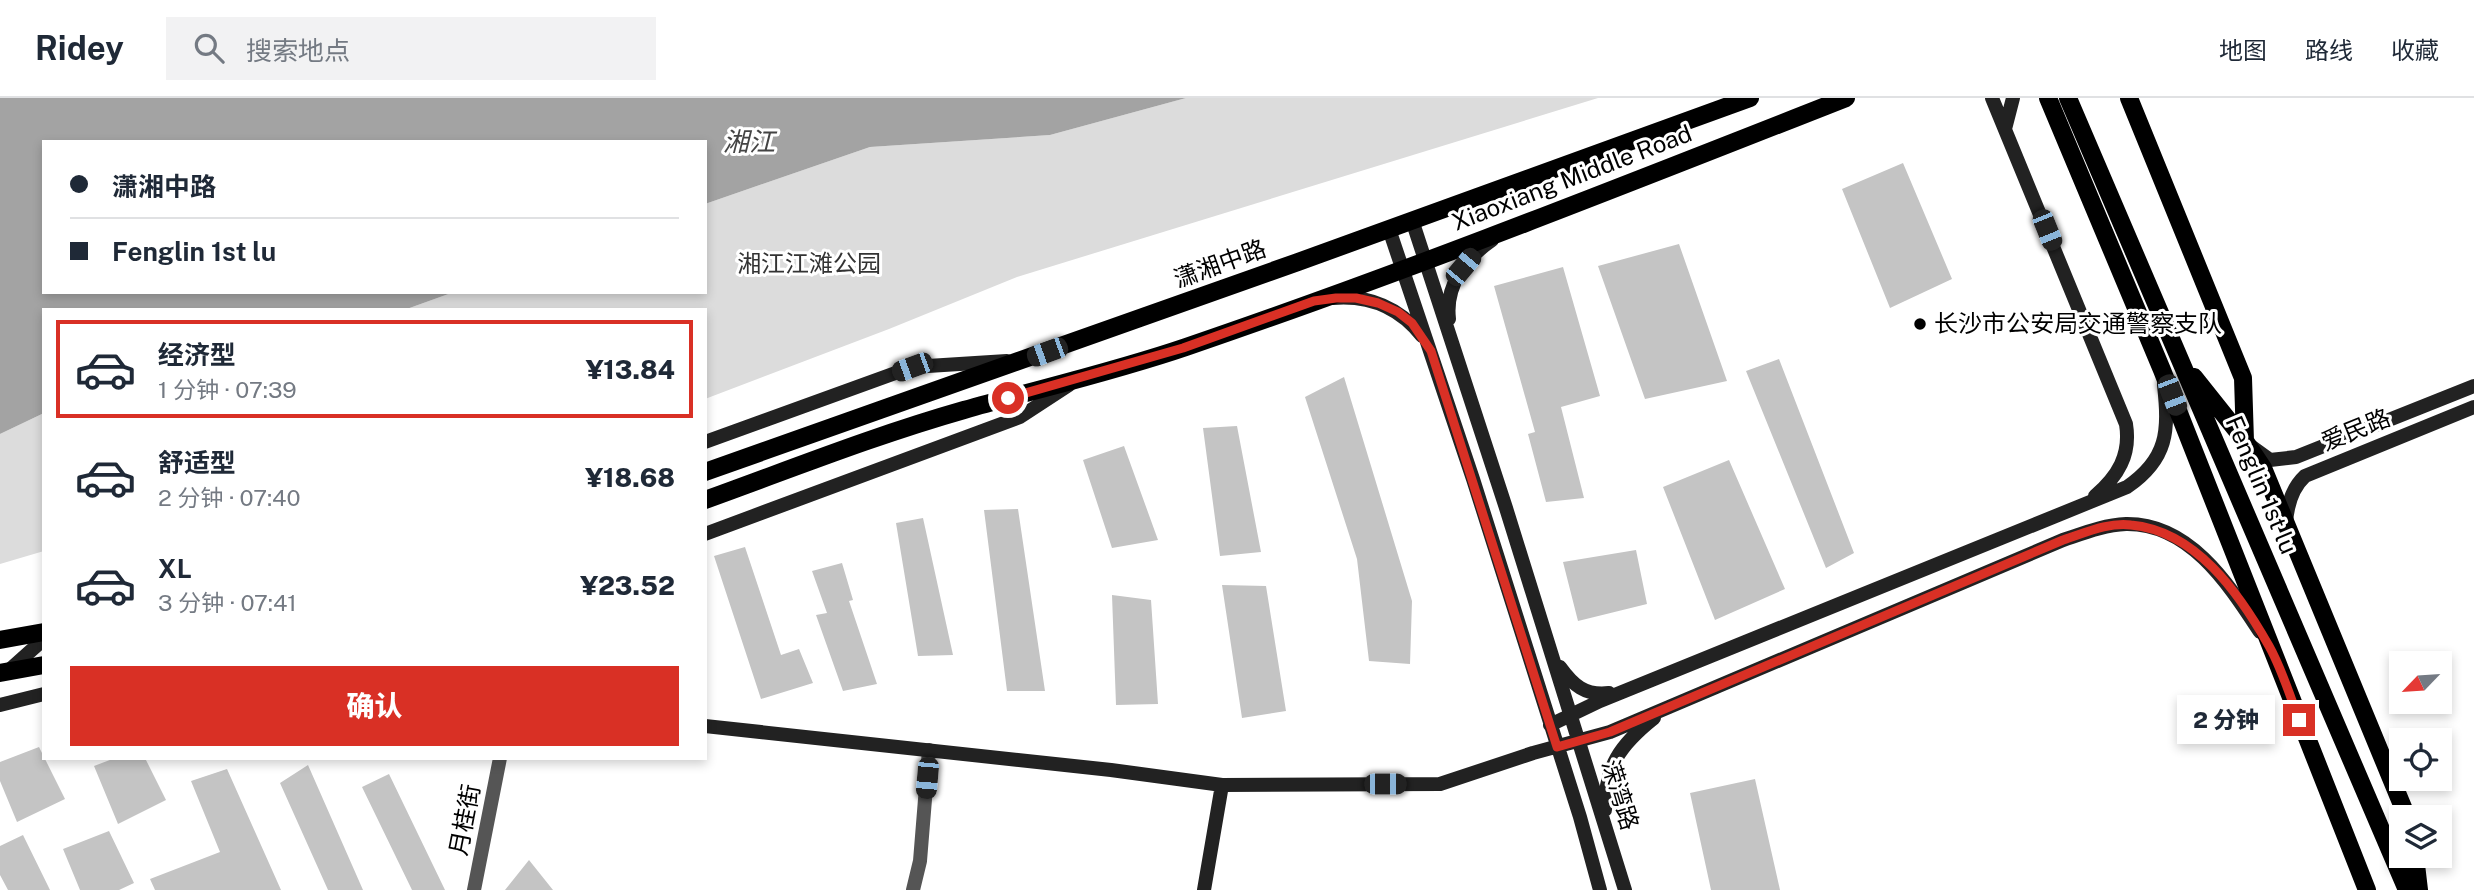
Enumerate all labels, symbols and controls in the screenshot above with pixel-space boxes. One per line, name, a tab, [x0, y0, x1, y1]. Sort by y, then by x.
search box	[166, 17, 656, 80]
text: Ridey	[35, 29, 124, 67]
icon: search	[190, 29, 228, 67]
text: 搜索地点	[246, 35, 350, 66]
text: 地图	[2219, 36, 2267, 64]
text: 路线	[2305, 36, 2353, 64]
text: 收藏	[2391, 36, 2439, 64]
street label: Xiaoxiang Middle Road	[1448, 118, 1695, 236]
water label: 湘江	[723, 126, 778, 157]
text: 潇湘中路	[112, 171, 216, 202]
car	[2030, 207, 2065, 253]
street label: 潇湘中路	[1170, 233, 1270, 293]
text: Fenglin 1st lu	[112, 236, 276, 267]
car	[1442, 244, 1485, 290]
park label: 湘江江滩公园	[737, 249, 881, 277]
place label: 长沙市公安局交通警察支队	[1934, 309, 2222, 337]
marker: 长沙市公安局交通警察支队	[1912, 316, 1928, 332]
car	[1024, 335, 1071, 369]
icon: car	[74, 338, 137, 401]
text: 经济型	[158, 339, 236, 370]
car	[889, 350, 936, 384]
text: ¥13.84	[586, 354, 675, 385]
car	[2155, 372, 2190, 418]
text: 1 分钟 · 07:39	[158, 376, 297, 403]
route start	[992, 382, 1024, 414]
street label: 爱民路	[2317, 403, 2394, 456]
street label: Fenglin 1st lu	[2220, 412, 2303, 558]
icon: car	[74, 446, 137, 509]
text: 舒适型	[158, 447, 236, 478]
text: ¥18.68	[585, 462, 675, 493]
text: 2 分钟 · 07:40	[158, 484, 301, 511]
text: XL	[158, 553, 192, 584]
icon: car	[74, 554, 137, 617]
text: ¥23.52	[580, 570, 675, 601]
text: 3 分钟 · 07:41	[158, 589, 297, 616]
north arrow	[2389, 651, 2452, 714]
map controls	[2389, 651, 2452, 868]
button: 确认	[70, 666, 679, 746]
callout: 2 分钟	[2176, 696, 2274, 744]
route end	[2283, 704, 2315, 736]
text: 2 分钟	[2193, 706, 2259, 733]
button: locate	[2389, 728, 2452, 791]
car	[915, 756, 940, 800]
street label: 溁湾路	[1597, 756, 1645, 833]
car	[1365, 774, 1407, 795]
street label: 月桂街	[443, 782, 485, 858]
button: layers	[2389, 805, 2452, 868]

